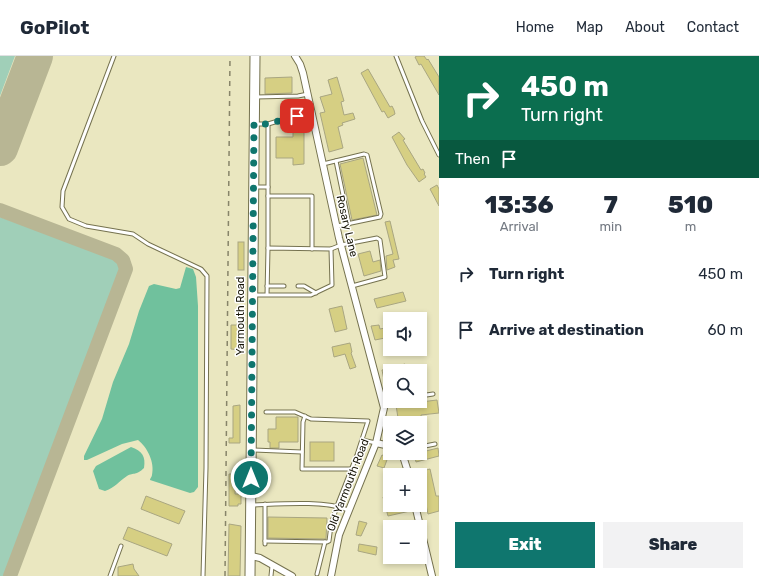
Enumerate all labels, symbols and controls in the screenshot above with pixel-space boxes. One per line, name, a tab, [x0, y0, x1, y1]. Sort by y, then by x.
text: GoPilot	[20, 16, 89, 39]
text: Home	[516, 19, 554, 36]
text: Map	[576, 19, 603, 36]
text: About	[625, 19, 665, 36]
text: Contact	[687, 19, 739, 36]
text: 450 m	[521, 70, 609, 103]
icon: right	[455, 72, 507, 124]
pin	[280, 99, 314, 133]
text: Turn right	[521, 104, 603, 126]
icon: arrive	[286, 105, 308, 127]
icon: arrive	[498, 148, 520, 170]
text: Then	[455, 150, 490, 168]
text: 13:36	[485, 191, 554, 219]
text: 7	[604, 191, 618, 219]
text: 510	[668, 191, 713, 219]
street label: Rosary Lane	[334, 194, 360, 258]
text: Arrival	[500, 219, 539, 234]
text: min	[599, 219, 622, 234]
text: m	[685, 219, 696, 234]
icon: right	[455, 263, 477, 285]
text: Turn right	[489, 265, 564, 283]
text: 450 m	[698, 265, 743, 283]
street label: Yarmouth Road	[234, 277, 247, 355]
map controls	[383, 312, 427, 564]
button: sound	[383, 312, 427, 356]
icon: arrive	[455, 319, 477, 341]
text: Arrive at destination	[489, 321, 644, 339]
text: 60 m	[707, 321, 743, 339]
button: search	[383, 364, 427, 408]
button: layers	[383, 416, 427, 460]
street label: Old Yarmouth Road	[324, 437, 372, 533]
position arrow	[230, 457, 272, 499]
button: +	[383, 468, 427, 512]
button: −	[383, 520, 427, 564]
button: Exit	[455, 522, 595, 568]
button: Share	[603, 522, 743, 568]

